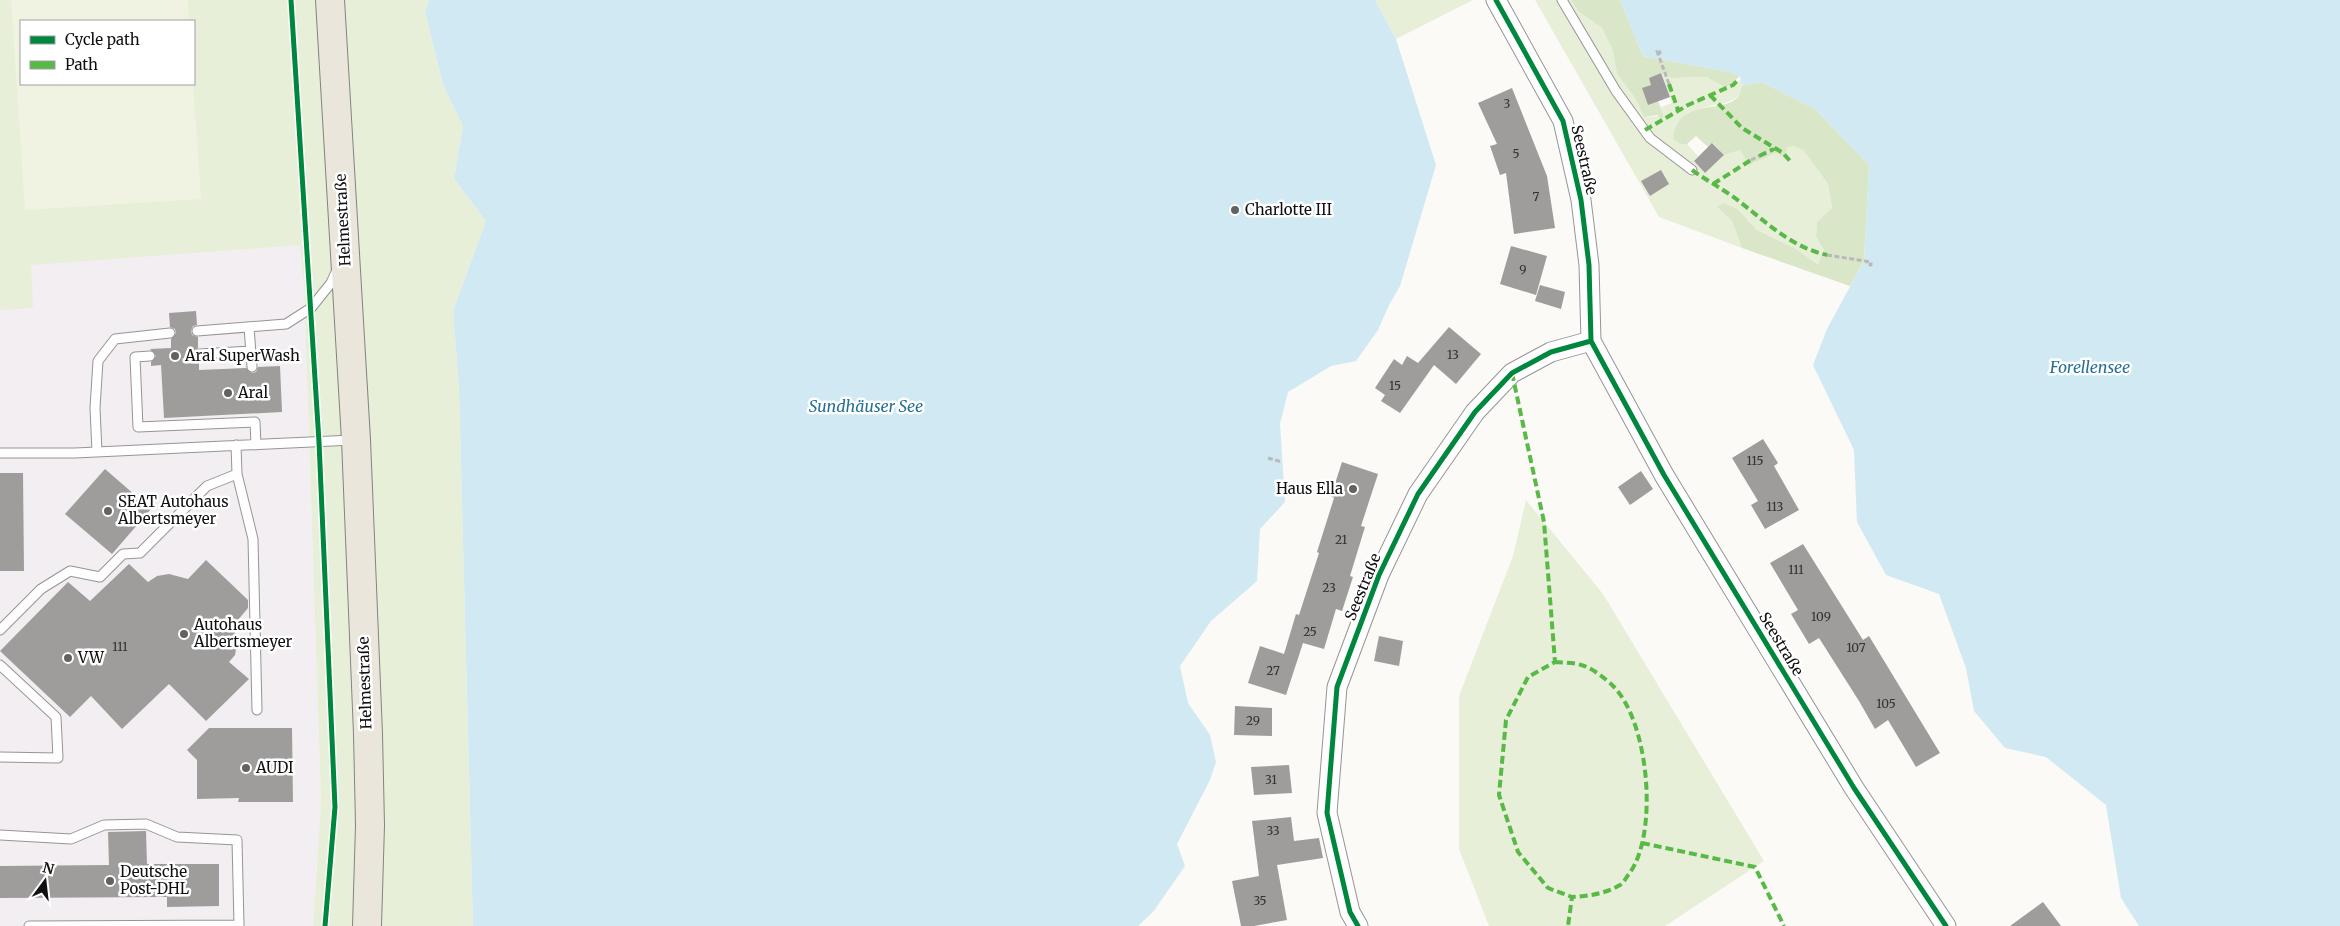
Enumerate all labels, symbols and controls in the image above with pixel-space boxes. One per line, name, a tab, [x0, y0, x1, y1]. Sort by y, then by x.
legend	[20, 20, 195, 85]
text: Cycle path	[65, 30, 140, 49]
text: Path	[65, 55, 98, 74]
house number: 3	[1504, 96, 1511, 111]
street label: Seestraße	[1567, 123, 1602, 197]
house number: 5	[1512, 146, 1520, 161]
street label: Helmestraße	[331, 173, 354, 267]
house number: 7	[1533, 189, 1540, 204]
place label: Charlotte III	[1245, 200, 1332, 219]
marker: Charlotte III	[1229, 204, 1241, 216]
house number: 9	[1519, 262, 1527, 277]
place label: Aral SuperWash	[184, 346, 300, 365]
house number: 13	[1447, 347, 1459, 362]
marker: Aral SuperWash	[169, 350, 181, 362]
water label: Forellensee	[2049, 357, 2130, 377]
house number: 15	[1389, 378, 1401, 393]
place label: Aral	[237, 383, 268, 402]
marker: Aral	[222, 387, 234, 399]
water label: Sundhäuser See	[809, 396, 923, 416]
house number: 115	[1746, 453, 1764, 468]
place label: Haus Ella	[1276, 479, 1343, 498]
marker: Haus Ella	[1347, 483, 1359, 495]
place label: SEAT Autohaus Albertsmeyer	[117, 492, 229, 528]
house number: 113	[1766, 499, 1784, 514]
marker: SEAT Autohaus Albertsmeyer	[102, 505, 114, 517]
house number: 21	[1335, 532, 1348, 547]
street label: Seestraße	[1340, 550, 1385, 623]
house number: 111	[1788, 562, 1804, 577]
house number: 23	[1322, 580, 1336, 595]
street label: Seestraße	[1755, 608, 1808, 679]
house number: 109	[1811, 609, 1831, 624]
place label: Autohaus Albertsmeyer	[193, 615, 293, 651]
house number: 25	[1303, 624, 1317, 639]
marker: Autohaus Albertsmeyer	[178, 628, 190, 640]
street label: Helmestraße	[353, 636, 376, 730]
house number: 111	[112, 639, 128, 654]
house number: 107	[1846, 640, 1866, 655]
place label: VW	[77, 648, 105, 667]
marker: VW	[62, 652, 74, 664]
house number: 27	[1266, 663, 1280, 678]
house number: 105	[1876, 696, 1896, 711]
house number: 29	[1246, 713, 1260, 728]
place label: AUDI	[255, 758, 294, 777]
marker: AUDI	[240, 762, 252, 774]
house number: 31	[1265, 772, 1277, 787]
house number: 33	[1266, 823, 1280, 838]
north arrow	[20, 856, 70, 906]
text: N	[41, 858, 56, 879]
place label: Deutsche Post-DHL	[120, 862, 190, 898]
marker: Deutsche Post-DHL	[104, 875, 116, 887]
house number: 35	[1253, 893, 1267, 908]

